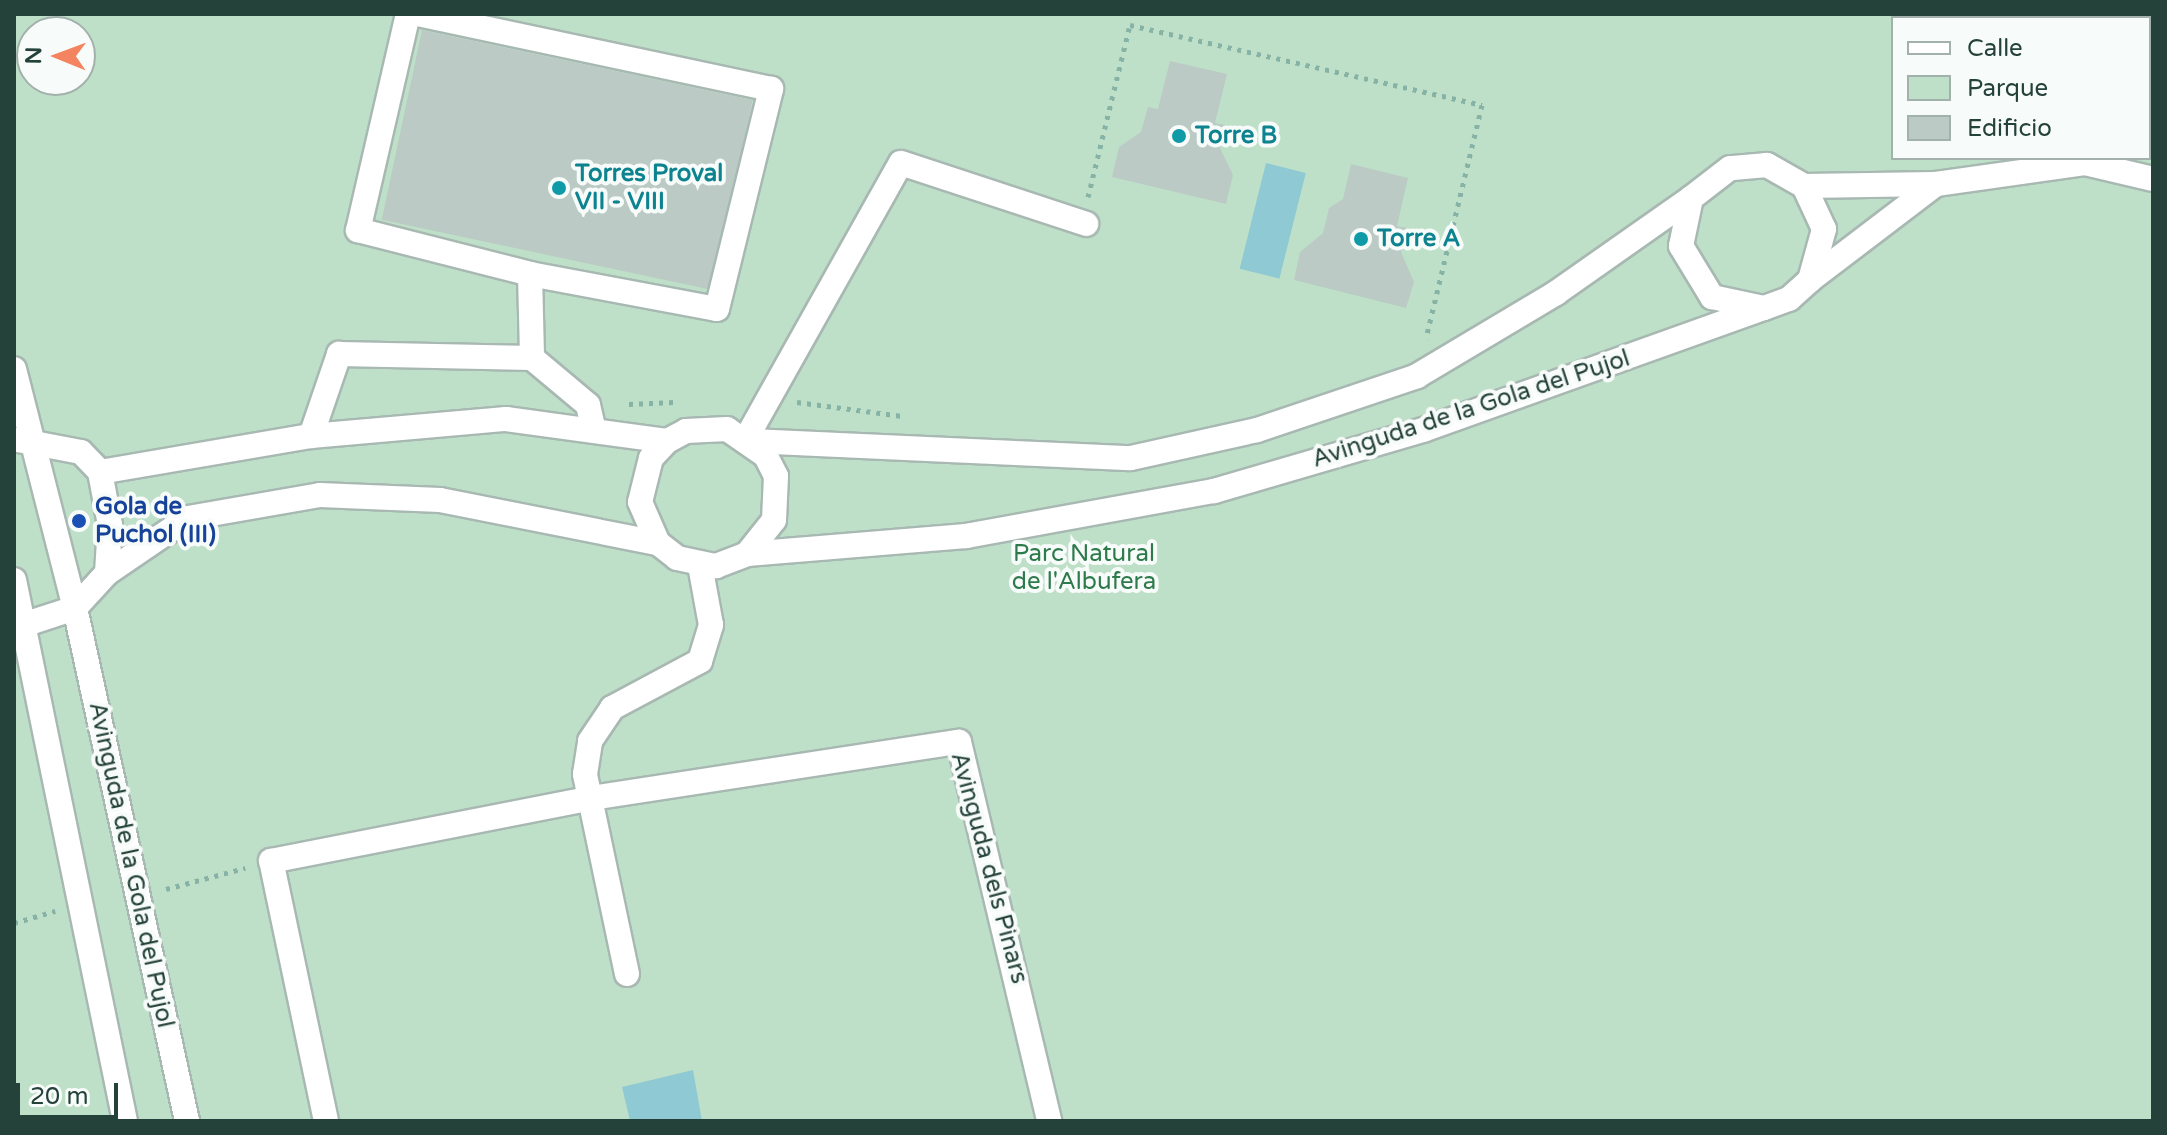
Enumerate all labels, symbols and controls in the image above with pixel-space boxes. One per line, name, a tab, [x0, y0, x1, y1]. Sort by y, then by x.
north arrow	[16, 16, 96, 96]
legend	[1891, 16, 2151, 160]
text: Calle	[1967, 34, 2023, 63]
text: N	[21, 47, 47, 65]
text: Parque	[1967, 74, 2048, 103]
text: Edificio	[1967, 114, 2052, 143]
place label: Torre B	[1195, 122, 1277, 150]
marker: Torre B	[1170, 127, 1188, 145]
place label: Torres Proval VII - VIII	[575, 160, 723, 216]
marker: Torres Proval VII - VIII	[550, 179, 568, 197]
place label: Torre A	[1377, 225, 1460, 253]
marker: Torre A	[1352, 230, 1370, 248]
street label: Avinguda de la Gola del Pujol	[1309, 344, 1633, 474]
place label: Gola de Puchol (III)	[95, 493, 216, 549]
marker: Gola de Puchol (III)	[70, 512, 88, 530]
park label: Parc Natural de l'Albufera	[1012, 540, 1156, 596]
street label: Avinguda de la Gola del Pujol	[82, 699, 180, 1031]
street label: Avinguda dels Pinars	[944, 749, 1034, 987]
scale bar	[20, 1067, 122, 1117]
text: 20 m	[30, 1082, 88, 1111]

